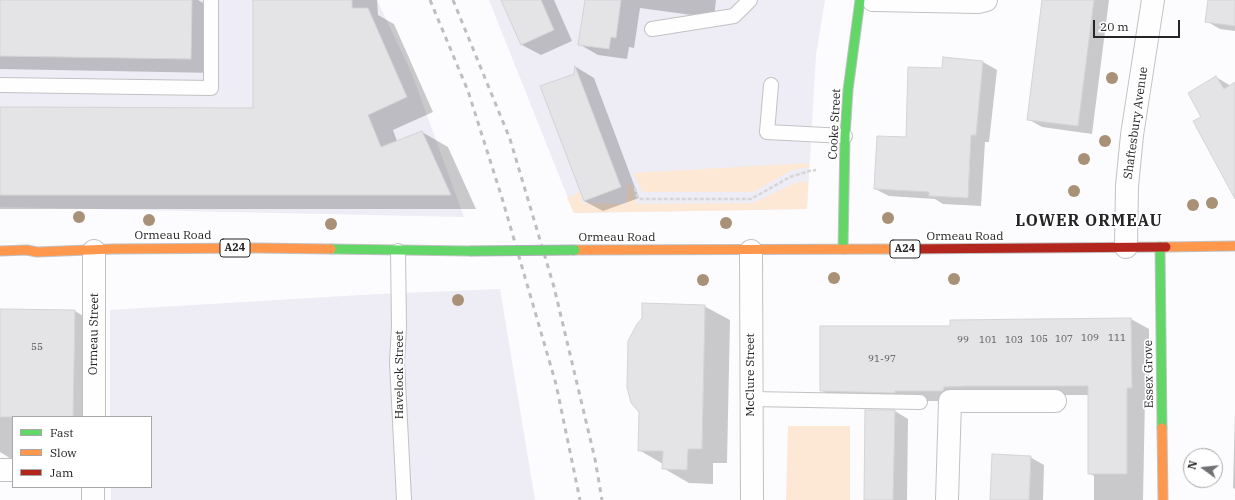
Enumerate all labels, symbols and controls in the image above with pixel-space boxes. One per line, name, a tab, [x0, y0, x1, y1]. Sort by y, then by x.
scale bar	[1095, 12, 1182, 38]
text: 20 m	[1100, 19, 1129, 34]
street label: Shaftesbury Avenue	[1121, 66, 1151, 180]
street label: Cooke Street	[826, 88, 844, 160]
district label: LOWER ORMEAU	[1015, 211, 1163, 231]
street label: Ormeau Road	[134, 229, 212, 243]
street label: Ormeau Road	[926, 230, 1004, 244]
street label: Ormeau Road	[578, 231, 656, 245]
road number: A24	[220, 239, 250, 257]
road number: A24	[890, 240, 920, 258]
street label: Ormeau Street	[86, 293, 102, 375]
street label: Havelock Street	[393, 331, 407, 419]
house number: 109	[1081, 332, 1099, 344]
house number: 111	[1108, 332, 1126, 344]
street label: McClure Street	[744, 333, 758, 417]
house number: 105	[1030, 333, 1048, 345]
house number: 107	[1055, 333, 1073, 345]
house number: 99	[957, 334, 969, 346]
house number: 101	[979, 334, 997, 346]
house number: 103	[1005, 334, 1023, 346]
street label: Essex Grove	[1141, 340, 1157, 408]
house number: 55	[31, 341, 43, 353]
house number: 91-97	[868, 353, 896, 365]
legend	[12, 416, 152, 488]
text: Fast	[50, 425, 74, 440]
text: Slow	[50, 445, 77, 460]
north arrow	[1183, 448, 1223, 488]
text: N	[1184, 459, 1200, 471]
text: Jam	[50, 465, 73, 480]

